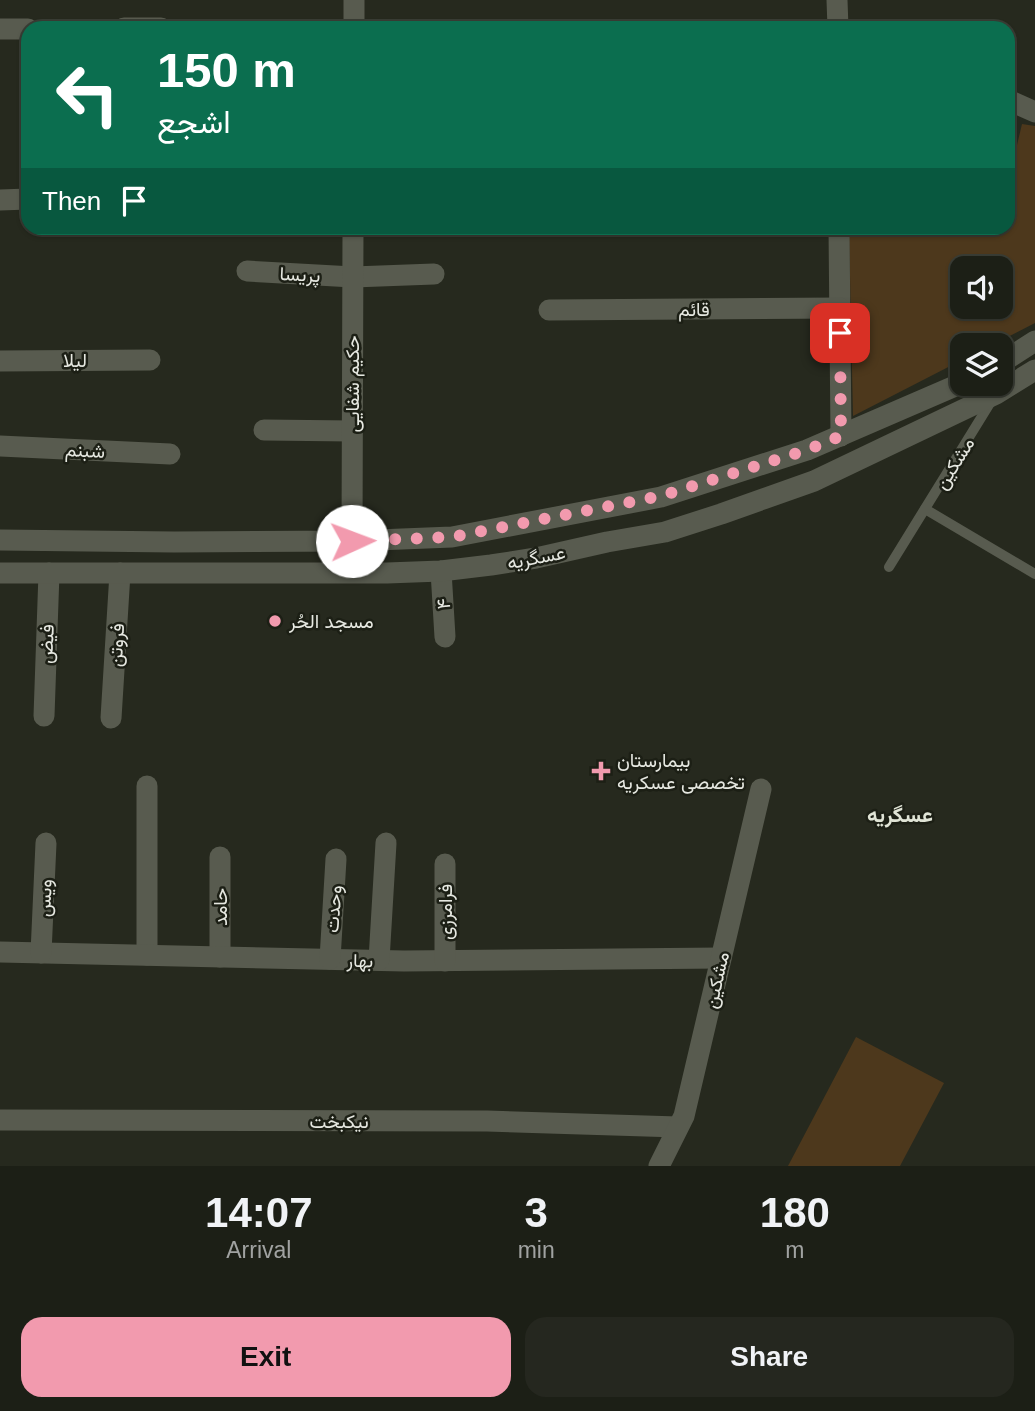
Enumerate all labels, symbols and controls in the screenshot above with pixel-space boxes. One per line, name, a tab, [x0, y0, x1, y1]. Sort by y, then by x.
text: 150 m	[157, 43, 296, 97]
icon: left	[42, 49, 133, 140]
text: اشجع	[157, 104, 231, 140]
icon: arrive	[115, 182, 153, 220]
text: Then	[42, 186, 101, 216]
map controls	[950, 256, 1013, 396]
button: sound	[950, 256, 1013, 319]
street label: پریسا	[279, 263, 321, 289]
street label: قائم	[678, 299, 710, 322]
pin	[810, 303, 870, 363]
icon: arrive	[821, 314, 859, 352]
button: layers	[950, 333, 1013, 396]
street label: حکیم شفایی	[342, 336, 365, 432]
street label: لیلا	[63, 350, 87, 372]
street label: مشکین	[930, 433, 979, 494]
street label: شبنم	[64, 439, 106, 464]
position arrow	[315, 504, 389, 578]
street label: عسگریه	[505, 542, 567, 574]
street label: ۴	[433, 598, 454, 610]
place label: مسجد الحُر	[288, 611, 374, 633]
marker: مسجد الحُر	[267, 613, 283, 629]
street label: فروتن	[105, 623, 129, 667]
street label: فیض	[35, 624, 59, 664]
place label: بیمارستان تخصصی عسکریه	[617, 750, 745, 794]
marker: بیمارستان تخصصی عسکریه	[591, 761, 611, 781]
district label: عسگریه	[867, 803, 933, 828]
street label: ویس	[33, 879, 57, 917]
street label: وحدت	[321, 884, 347, 934]
street label: فرامرزی	[435, 884, 457, 940]
street label: حامد	[210, 888, 231, 926]
street label: بهار	[346, 950, 373, 972]
street label: مشکین	[700, 950, 734, 1011]
street label: نیکبخت	[309, 1111, 369, 1133]
text: 14:07	[205, 1189, 313, 1236]
text: 3	[524, 1189, 548, 1236]
text: 180	[760, 1189, 830, 1236]
text: Arrival	[226, 1237, 291, 1263]
text: min	[518, 1237, 555, 1263]
text: m	[785, 1237, 804, 1263]
button: Exit	[21, 1317, 511, 1397]
button: Share	[525, 1317, 1014, 1397]

